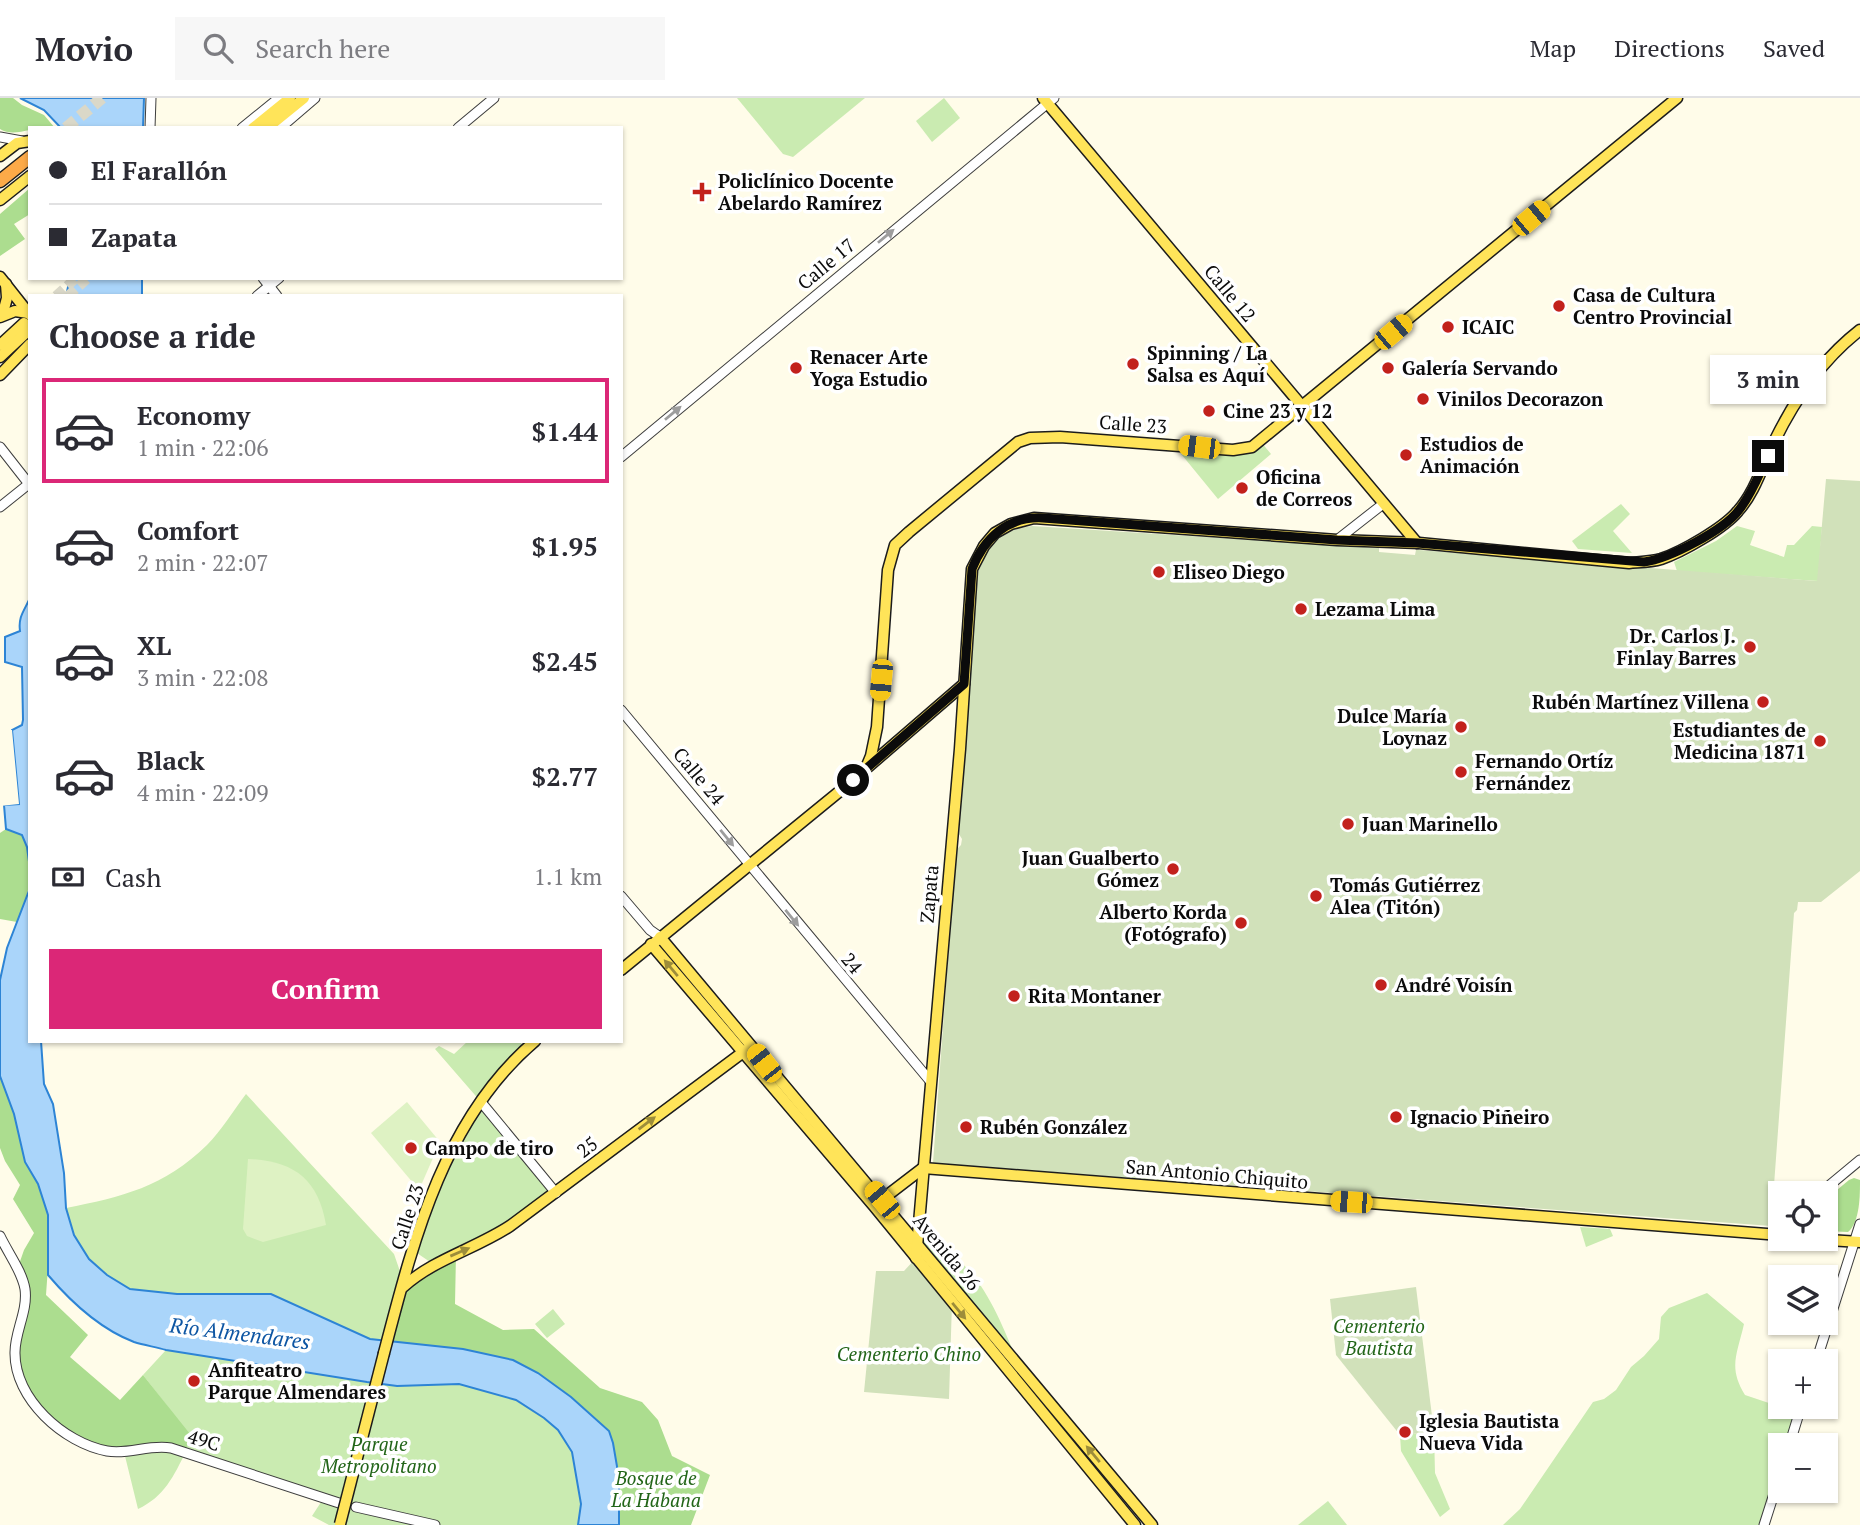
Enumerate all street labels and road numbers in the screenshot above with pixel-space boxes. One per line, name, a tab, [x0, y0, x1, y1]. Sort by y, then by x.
street label: Calle 17	[792, 232, 860, 295]
street label: Calle 12	[1199, 259, 1262, 327]
street label: Calle 23	[1098, 409, 1168, 438]
street label: Calle 24	[668, 742, 731, 810]
street label: Zapata	[914, 863, 944, 924]
street label: 24	[836, 947, 869, 979]
street label: 25	[571, 1131, 602, 1163]
street label: San Antonio Chiquito	[1125, 1153, 1309, 1194]
street label: Calle 23	[384, 1181, 429, 1253]
street label: Avenida 26	[908, 1208, 987, 1295]
street label: 49C	[185, 1423, 223, 1456]

